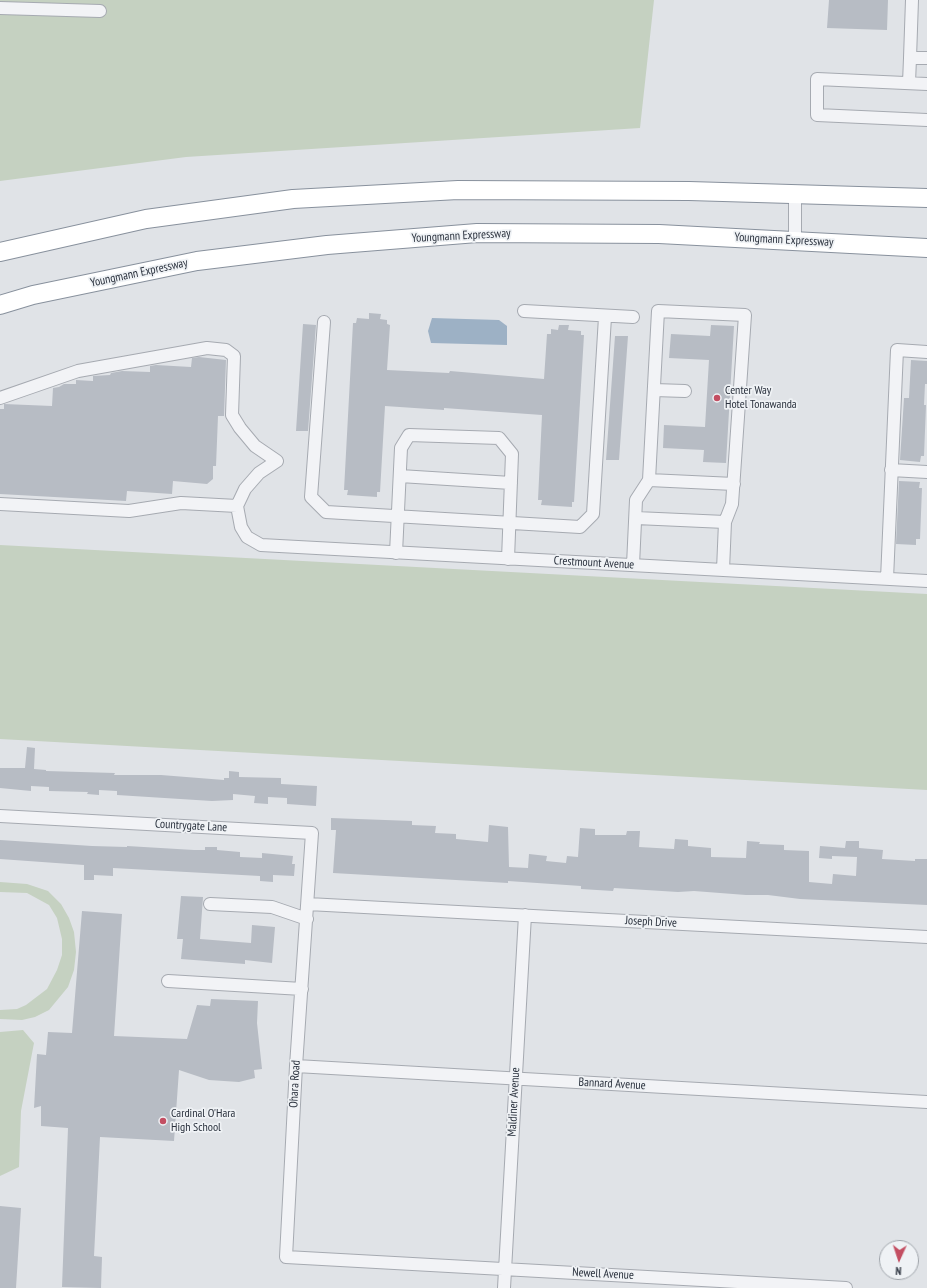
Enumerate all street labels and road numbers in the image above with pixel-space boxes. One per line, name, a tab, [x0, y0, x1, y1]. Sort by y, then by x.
street label: Youngmann Expressway	[411, 226, 511, 246]
street label: Youngmann Expressway	[734, 230, 834, 250]
street label: Youngmann Expressway	[89, 256, 189, 290]
street label: Crestmount Avenue	[553, 554, 635, 572]
street label: Countrygate Lane	[154, 817, 228, 835]
street label: Joseph Drive	[625, 913, 677, 931]
street label: Ohara Road	[287, 1060, 303, 1108]
street label: Maldiner Avenue	[505, 1067, 523, 1137]
street label: Bannard Avenue	[578, 1075, 646, 1093]
street label: Newell Avenue	[572, 1265, 634, 1283]

